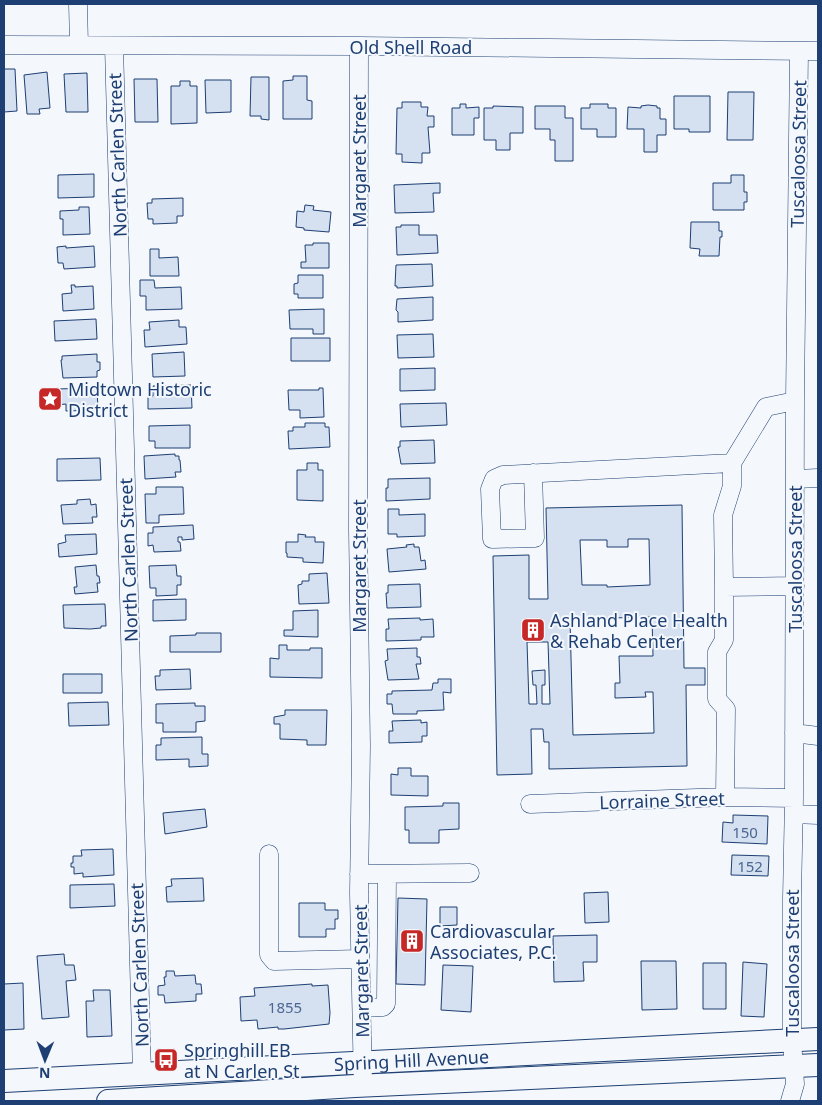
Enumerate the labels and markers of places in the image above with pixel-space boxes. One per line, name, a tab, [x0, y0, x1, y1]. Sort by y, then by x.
place label: Midtown Historic District	[68, 377, 212, 422]
place icon: Midtown Historic District	[37, 386, 63, 412]
place label: Ashland Place Health & Rehab Center	[550, 608, 728, 653]
building icon: Ashland Place Health & Rehab Center	[520, 617, 546, 643]
place label: Cardiovascular Associates, P.C.	[430, 919, 556, 964]
building icon: Cardiovascular Associates, P.C.	[399, 928, 425, 954]
place label: Springhill EB at N Carlen St	[184, 1038, 300, 1083]
bus stop icon: Springhill EB at N Carlen St	[153, 1047, 179, 1073]

